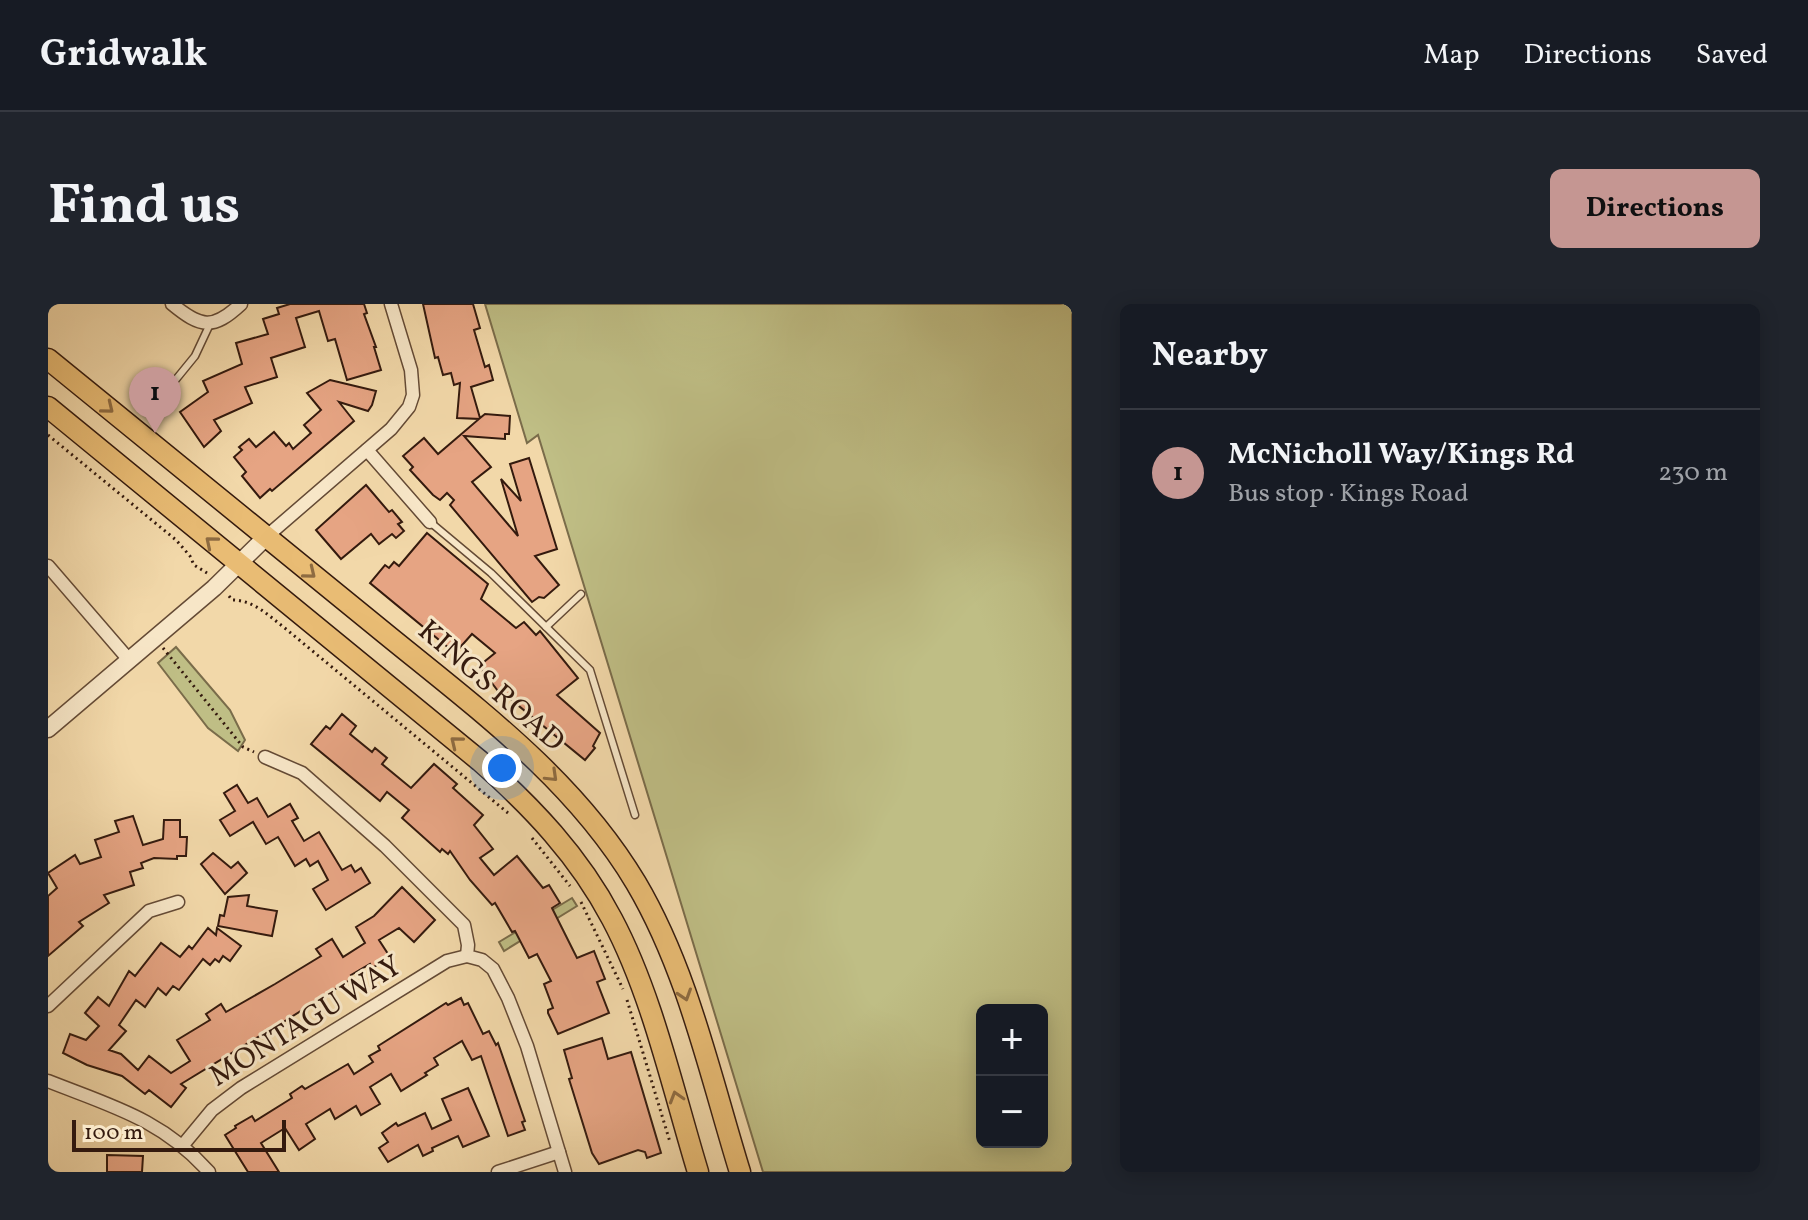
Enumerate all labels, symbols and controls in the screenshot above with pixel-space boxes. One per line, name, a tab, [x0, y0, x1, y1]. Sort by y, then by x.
text: Gridwalk	[40, 29, 207, 82]
text: Map	[1424, 36, 1480, 75]
text: Directions	[1524, 36, 1652, 75]
text: Saved	[1696, 36, 1768, 75]
text: Find us	[48, 169, 240, 247]
button: Directions	[1550, 169, 1760, 248]
text: Nearby	[1152, 333, 1268, 380]
pin: 1	[129, 367, 181, 433]
one-way arrow	[99, 398, 114, 413]
text: McNicholl Way/Kings Rd	[1228, 434, 1574, 476]
text: 1	[1173, 455, 1183, 491]
text: 230 m	[1658, 455, 1728, 491]
text: Bus stop · Kings Road	[1228, 476, 1469, 512]
one-way arrow	[205, 537, 220, 552]
one-way arrow	[301, 563, 316, 577]
street label: KINGS ROAD	[408, 611, 573, 762]
one-way arrow	[450, 737, 465, 751]
your location	[482, 748, 522, 788]
one-way arrow	[543, 766, 557, 781]
street label: MONTAGU WAY	[202, 946, 411, 1098]
one-way arrow	[676, 988, 692, 1002]
map controls	[976, 1004, 1048, 1148]
button: +	[976, 1004, 1048, 1076]
button: −	[976, 1076, 1048, 1148]
one-way arrow	[669, 1091, 685, 1105]
scale bar	[72, 1116, 286, 1152]
text: 100 m	[84, 1118, 143, 1149]

